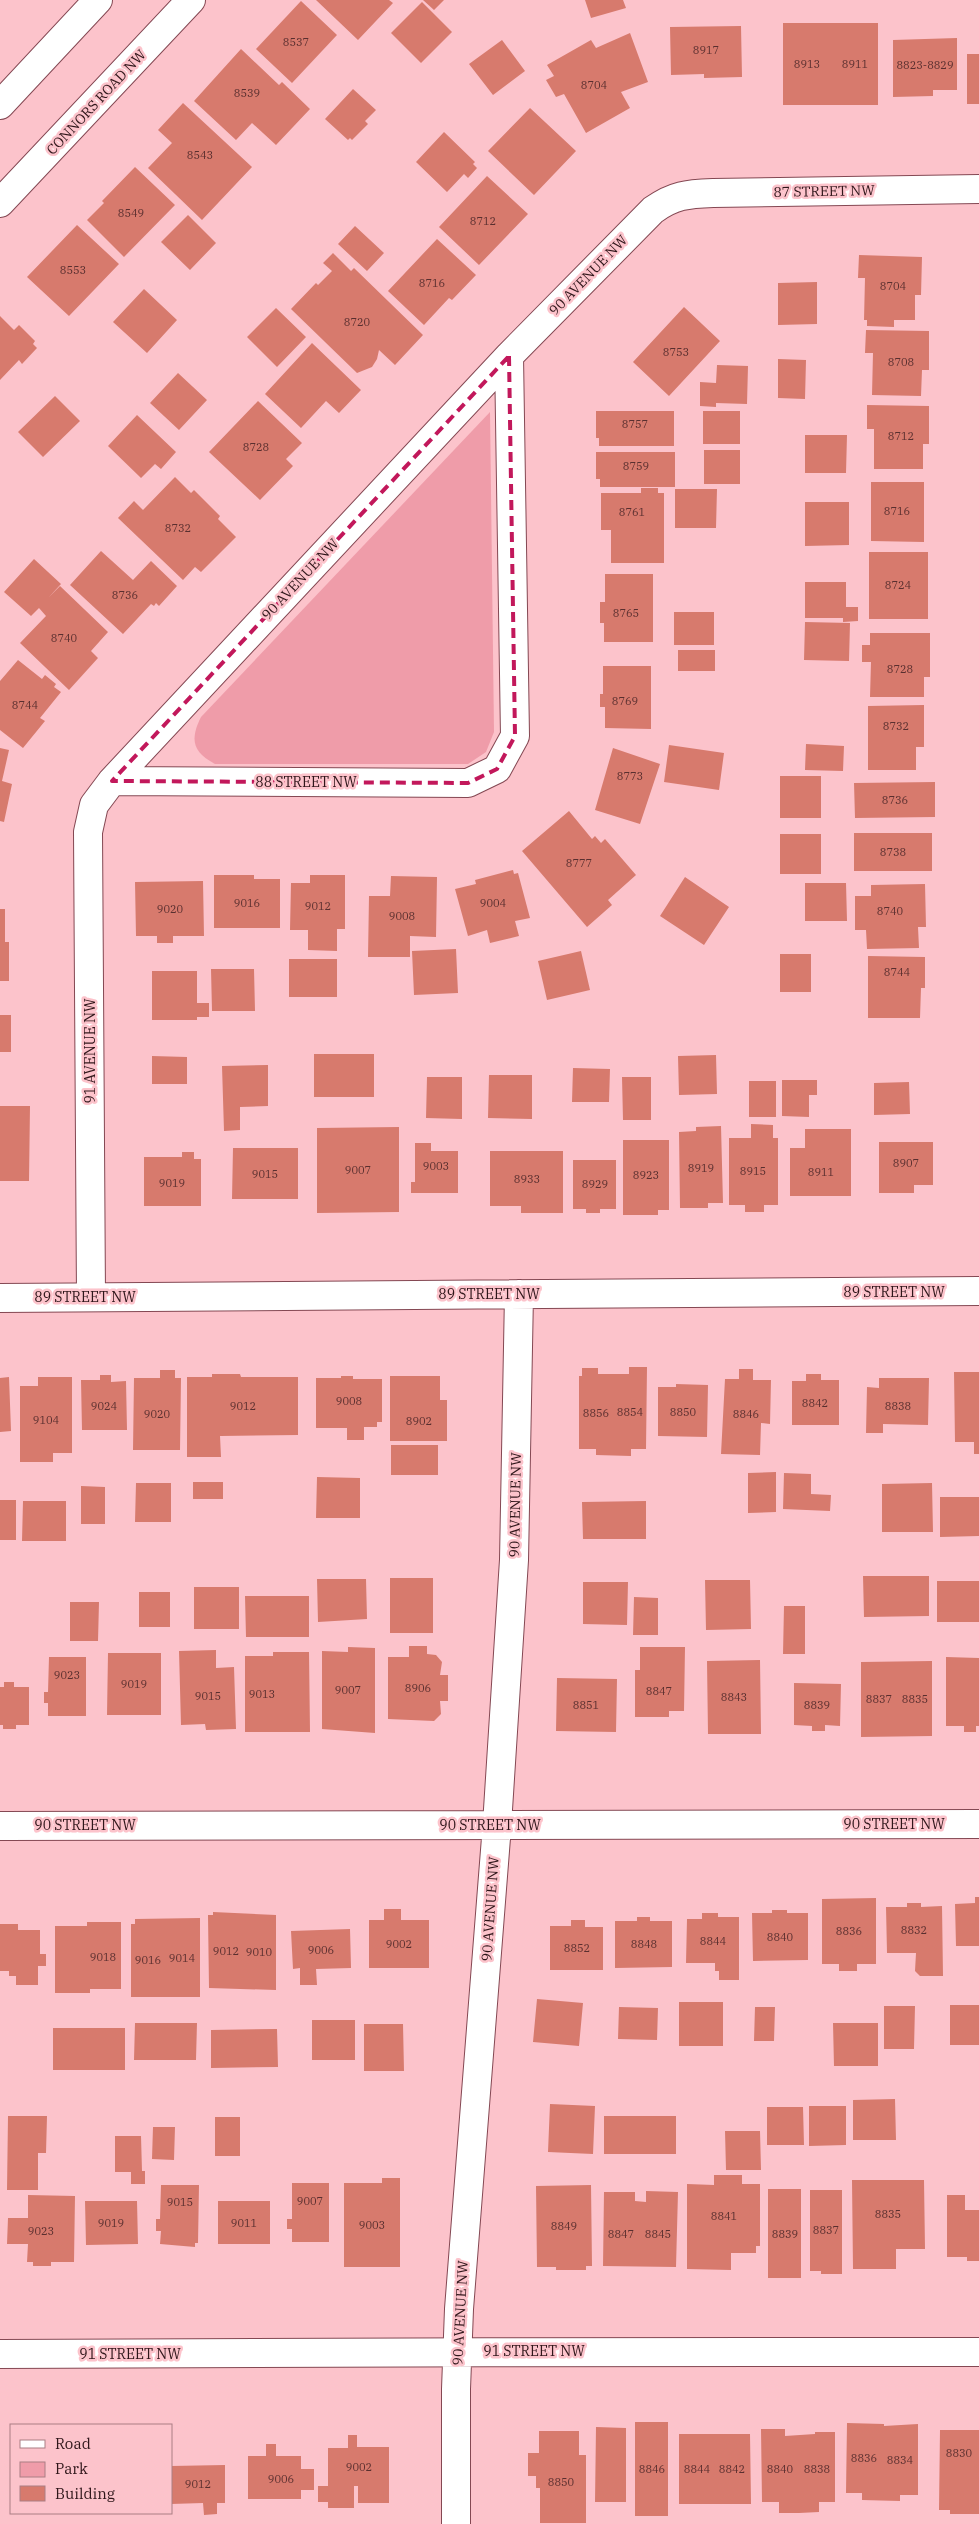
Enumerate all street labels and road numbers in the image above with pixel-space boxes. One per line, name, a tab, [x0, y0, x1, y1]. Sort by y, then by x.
street label: CONNORS ROAD NW	[42, 45, 150, 159]
street label: 87 STREET NW	[773, 181, 875, 201]
street label: 90 AVENUE NW	[545, 231, 631, 319]
street label: 90 AVENUE NW	[258, 534, 343, 624]
street label: 88 STREET NW	[255, 773, 357, 791]
street label: 91 AVENUE NW	[81, 998, 99, 1104]
street label: 89 STREET NW	[843, 1283, 945, 1301]
street label: 89 STREET NW	[438, 1285, 540, 1303]
street label: 89 STREET NW	[34, 1288, 136, 1306]
street label: 90 AVENUE NW	[505, 1452, 525, 1558]
street label: 90 STREET NW	[843, 1815, 945, 1833]
street label: 90 STREET NW	[34, 1816, 136, 1834]
street label: 90 STREET NW	[439, 1816, 541, 1834]
street label: 90 AVENUE NW	[477, 1856, 503, 1962]
street label: 90 AVENUE NW	[448, 2260, 472, 2366]
street label: 91 STREET NW	[483, 2342, 585, 2360]
street label: 91 STREET NW	[79, 2345, 181, 2363]

